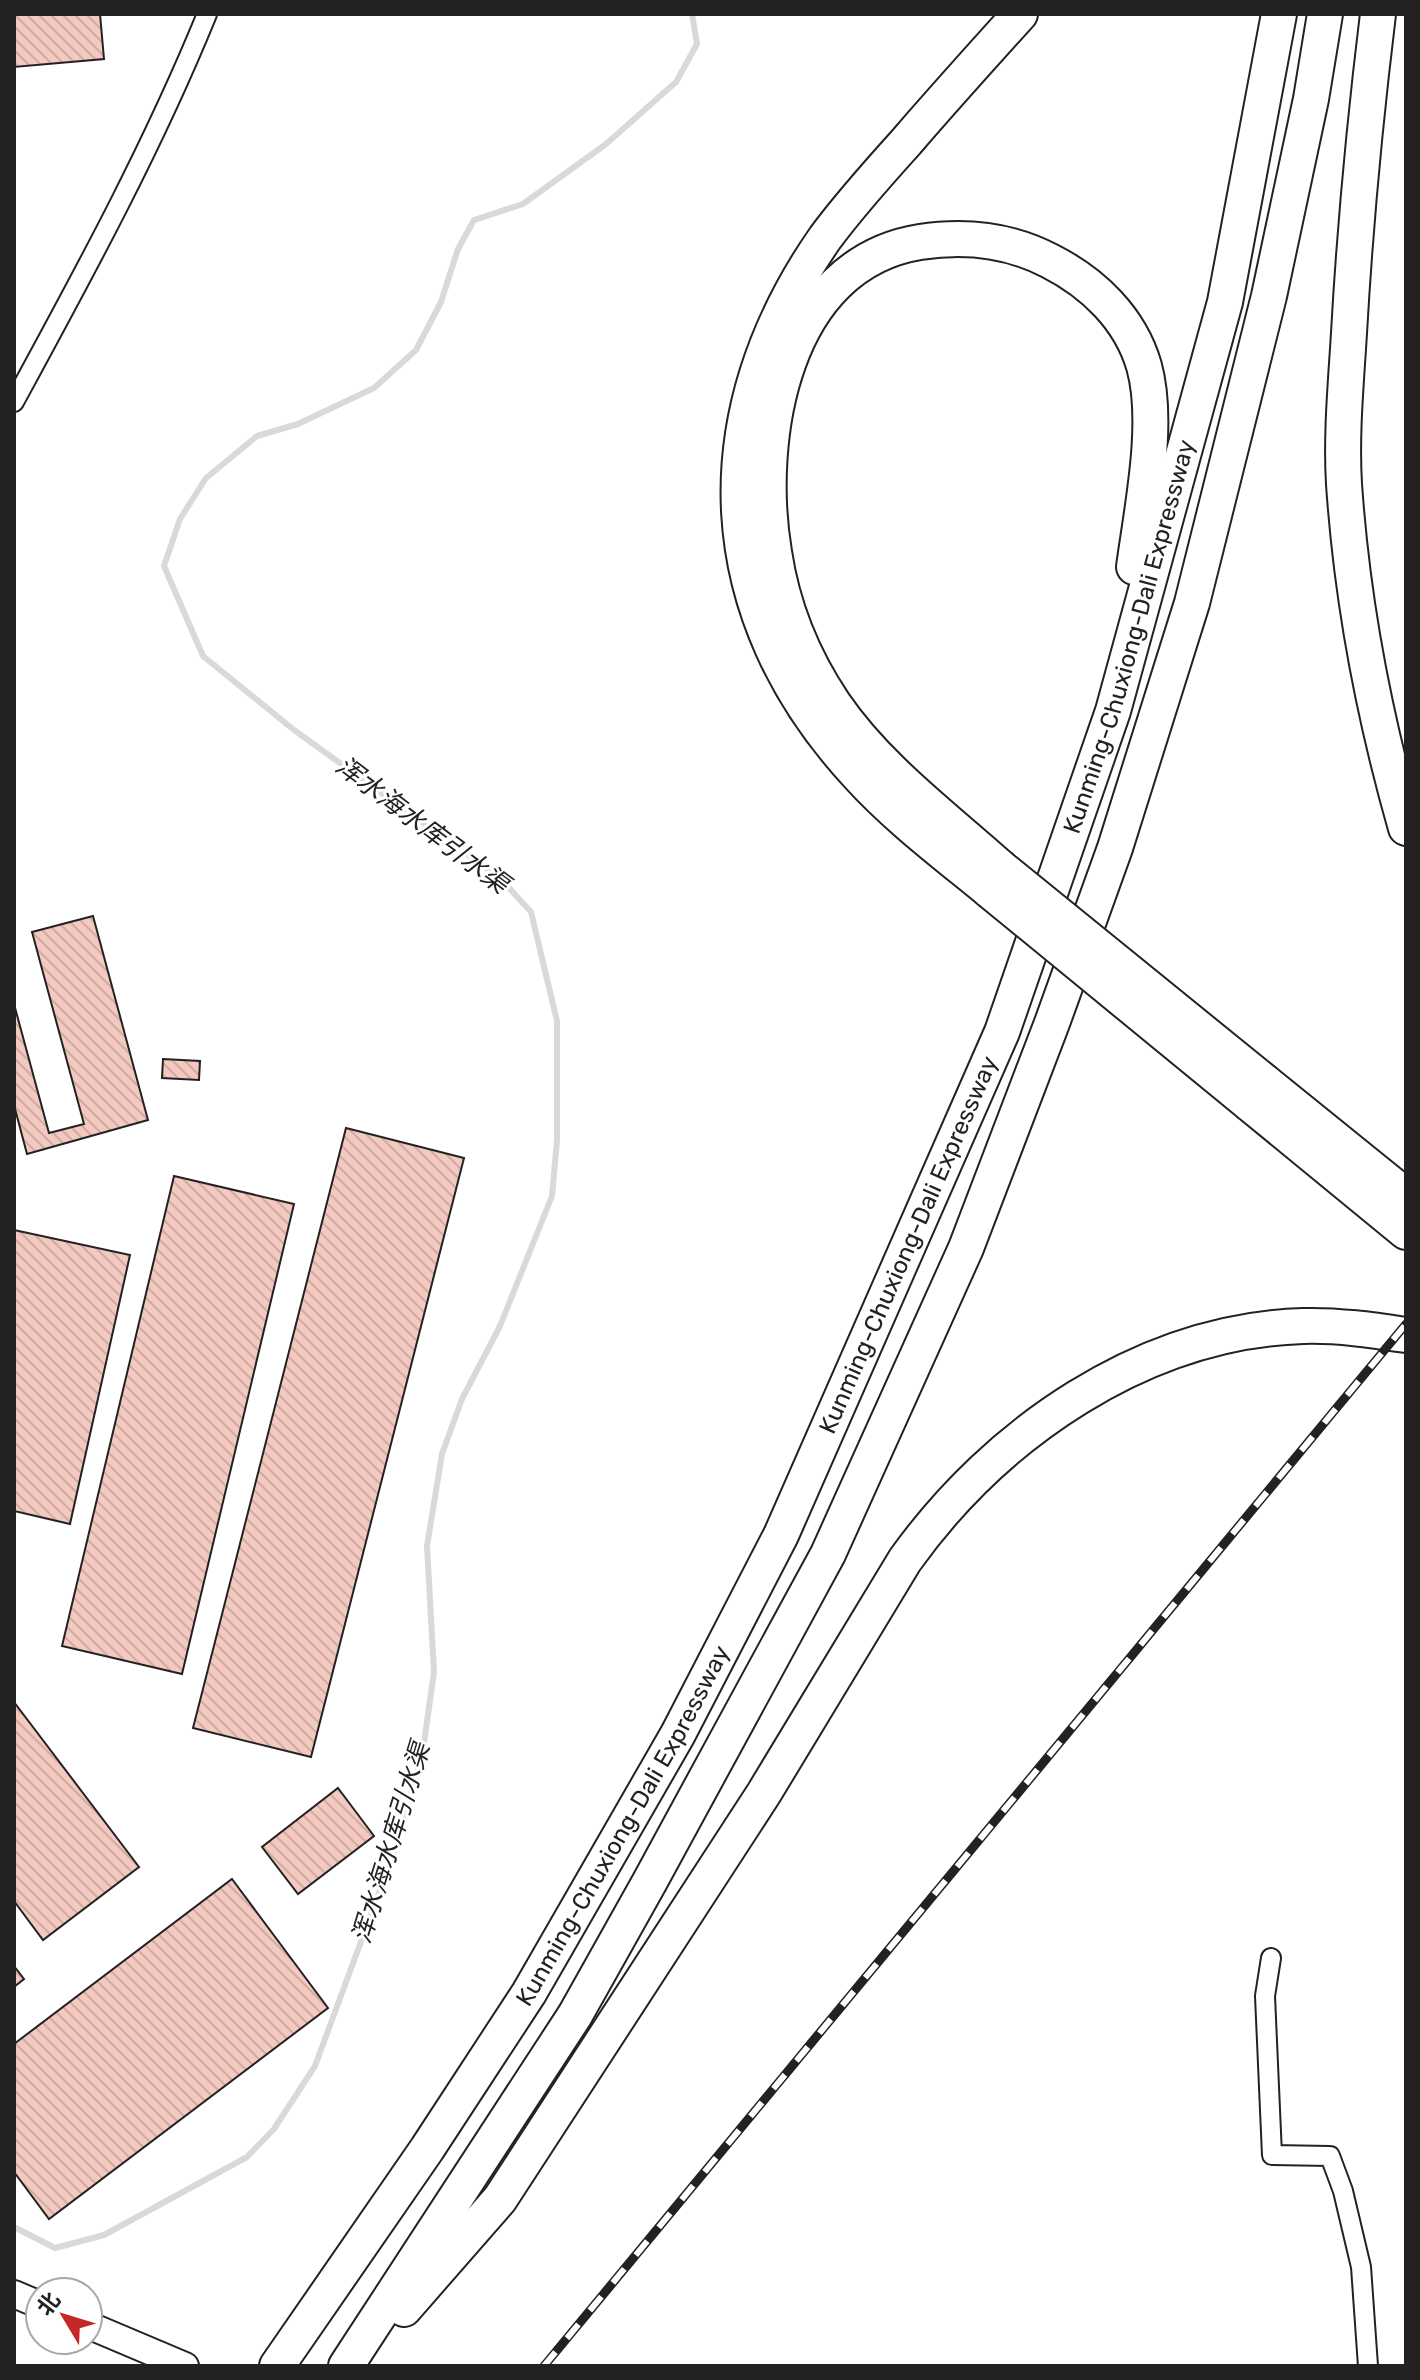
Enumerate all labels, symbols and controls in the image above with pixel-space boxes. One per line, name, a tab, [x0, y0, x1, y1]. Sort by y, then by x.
street label: Kunming-Chuxiong-Dali Expressway	[1058, 437, 1201, 837]
water label: 浑水海水库引水渠	[330, 750, 518, 902]
street label: Kunming-Chuxiong-Dali Expressway	[813, 1052, 1004, 1438]
street label: Kunming-Chuxiong-Dali Expressway	[510, 1641, 735, 2011]
water label: 浑水海水库引水渠	[346, 1735, 437, 1947]
north arrow	[24, 2276, 104, 2356]
text: 北	[31, 2287, 66, 2321]

